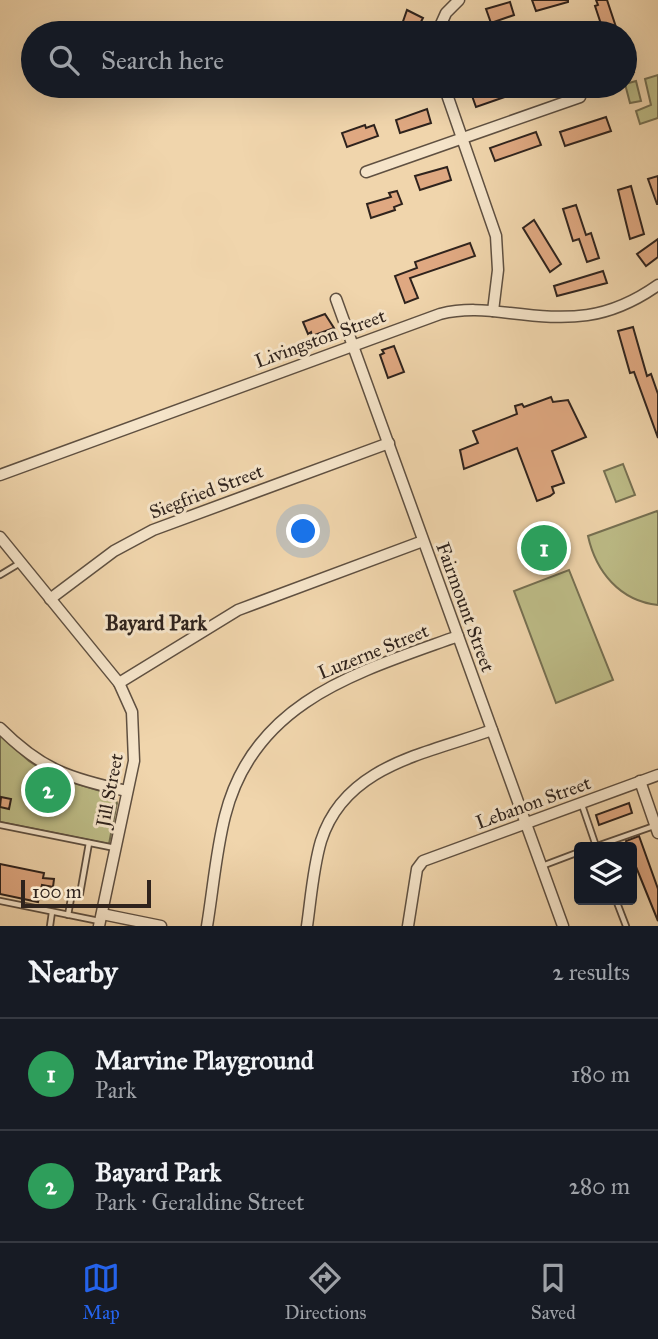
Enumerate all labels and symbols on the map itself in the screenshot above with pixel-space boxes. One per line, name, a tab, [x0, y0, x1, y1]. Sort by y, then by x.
street label: Livingston Street	[252, 304, 389, 374]
street label: Siegfried Street	[146, 459, 267, 525]
your location	[286, 514, 320, 548]
pin: 1	[521, 522, 567, 574]
street label: Fairmount Street	[431, 539, 500, 675]
district label: Bayard Park	[105, 610, 208, 636]
street label: Luzerne Street	[314, 619, 432, 684]
street label: Jill Street	[91, 751, 129, 831]
pin: 2	[25, 764, 71, 816]
street label: Lebanon Street	[472, 771, 594, 834]
scale bar	[21, 877, 150, 909]

